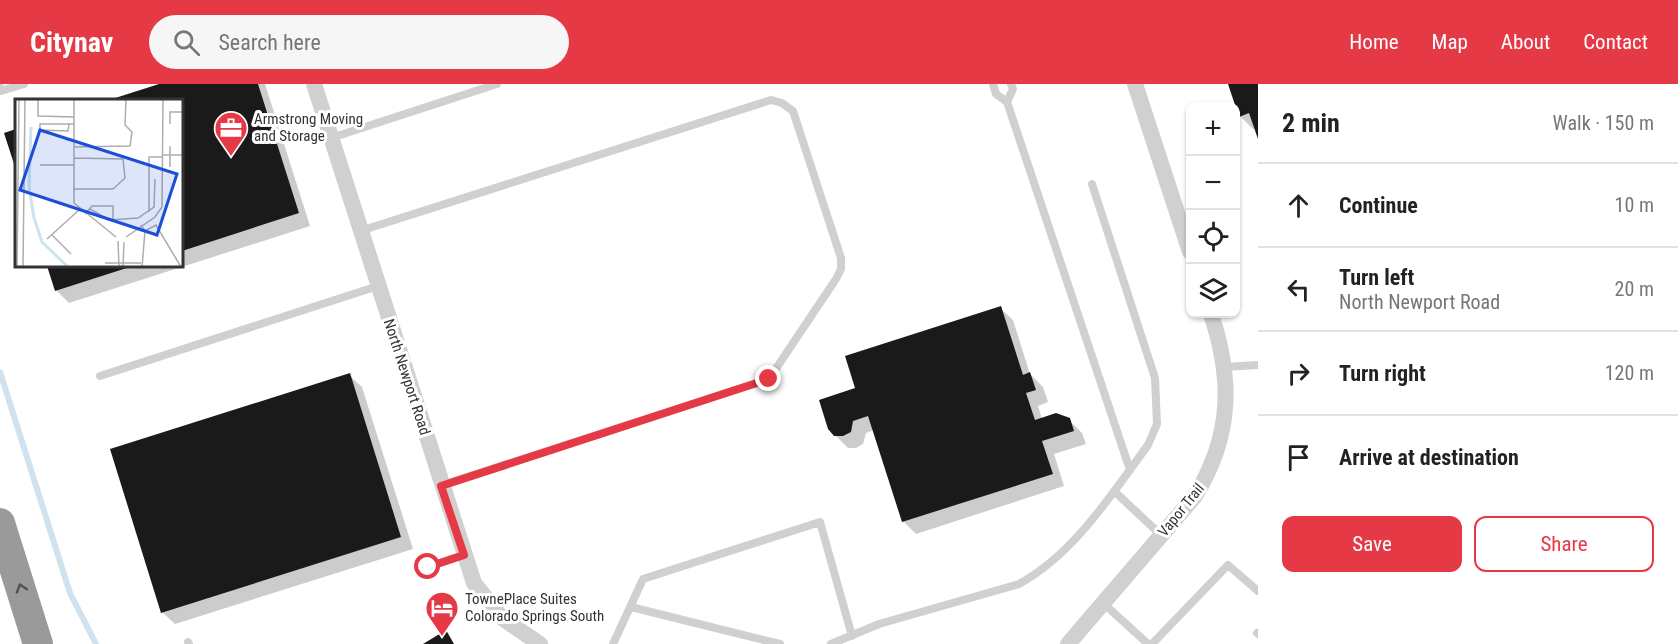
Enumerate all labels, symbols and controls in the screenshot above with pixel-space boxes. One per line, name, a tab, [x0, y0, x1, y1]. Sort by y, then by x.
search box	[149, 15, 569, 69]
text: Citynav	[30, 26, 113, 59]
icon: search	[170, 26, 203, 59]
text: Search here	[218, 30, 321, 55]
text: Home	[1349, 30, 1399, 54]
text: Map	[1432, 30, 1468, 54]
text: About	[1501, 30, 1550, 54]
text: Contact	[1583, 30, 1648, 54]
inset map	[15, 99, 183, 267]
map controls	[1186, 102, 1240, 318]
button: +	[1186, 102, 1240, 156]
text: 2 min	[1282, 108, 1340, 138]
office icon: Armstrong Moving and Storage	[213, 110, 249, 157]
place label: Armstrong Moving and Storage	[254, 110, 363, 145]
text: Walk · 150 m	[1553, 111, 1654, 135]
button: −	[1186, 156, 1240, 210]
icon: ahead	[1282, 189, 1315, 222]
text: Continue	[1339, 193, 1418, 218]
text: 10 m	[1615, 193, 1654, 217]
button: locate	[1186, 210, 1240, 264]
button: layers	[1186, 264, 1240, 318]
text: Turn left	[1339, 265, 1414, 290]
icon: left	[1282, 273, 1315, 306]
text: 20 m	[1615, 277, 1654, 301]
text: North Newport Road	[1339, 290, 1500, 314]
street label: North Newport Road	[380, 317, 434, 437]
icon: right	[1282, 357, 1315, 390]
text: Turn right	[1339, 361, 1426, 386]
text: 120 m	[1605, 361, 1654, 385]
route end	[755, 365, 781, 391]
icon: arrive	[1282, 441, 1315, 474]
text: Arrive at destination	[1339, 445, 1519, 470]
street label: Vapor Trail	[1154, 480, 1208, 540]
button: Save	[1282, 516, 1462, 572]
button: Share	[1474, 516, 1654, 572]
route start	[414, 553, 440, 579]
one-way arrow	[15, 583, 28, 594]
hotel icon: TownePlace Suites Colorado Springs South	[424, 590, 460, 637]
place label: TownePlace Suites Colorado Springs South	[465, 590, 604, 625]

